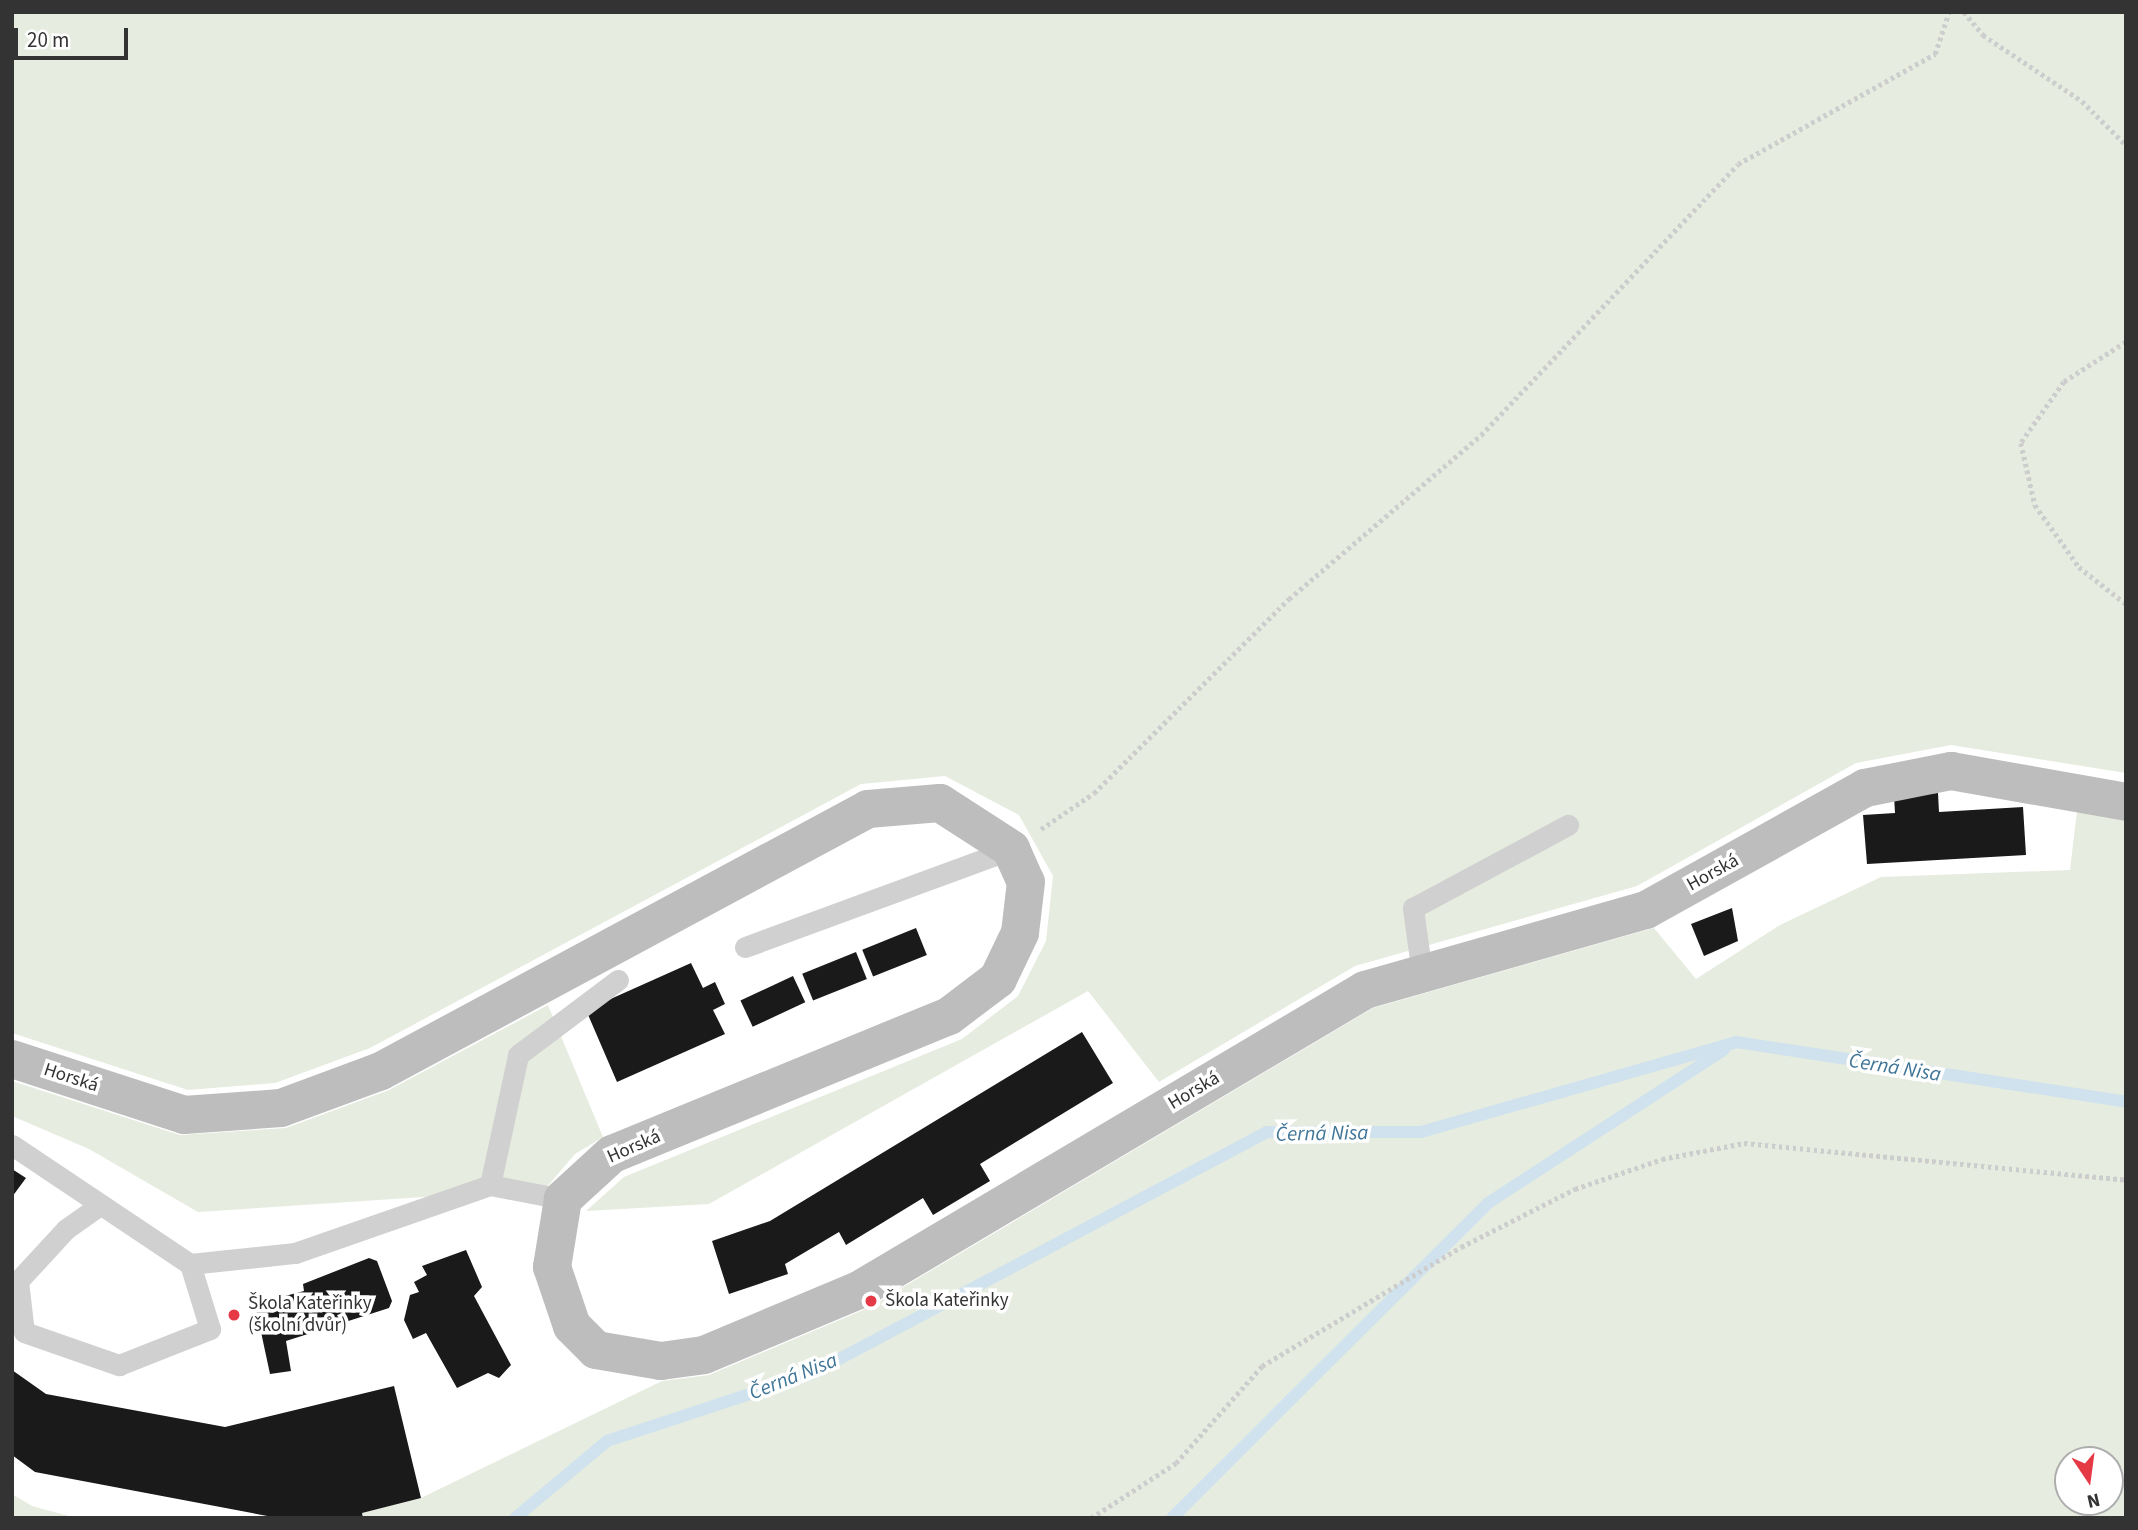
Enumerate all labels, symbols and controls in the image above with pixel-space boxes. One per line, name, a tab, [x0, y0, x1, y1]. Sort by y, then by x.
scale bar	[18, 14, 131, 58]
text: 20 m	[27, 25, 69, 55]
street label: Horská	[1683, 849, 1743, 897]
water label: Černá Nisa	[1847, 1047, 1943, 1087]
street label: Horská	[41, 1059, 101, 1097]
street label: Horská	[1164, 1067, 1224, 1115]
water label: Černá Nisa	[1275, 1120, 1369, 1146]
street label: Horská	[604, 1125, 664, 1169]
place label: Škola Kateřinky	[885, 1290, 1009, 1312]
place label: Škola Kateřinky (školní dvůr)	[248, 1293, 372, 1337]
marker: Škola Kateřinky	[863, 1293, 879, 1309]
marker: Škola Kateřinky (školní dvůr)	[226, 1307, 242, 1323]
water label: Černá Nisa	[745, 1347, 841, 1405]
north arrow	[2054, 1446, 2124, 1516]
text: N	[2084, 1485, 2103, 1515]

